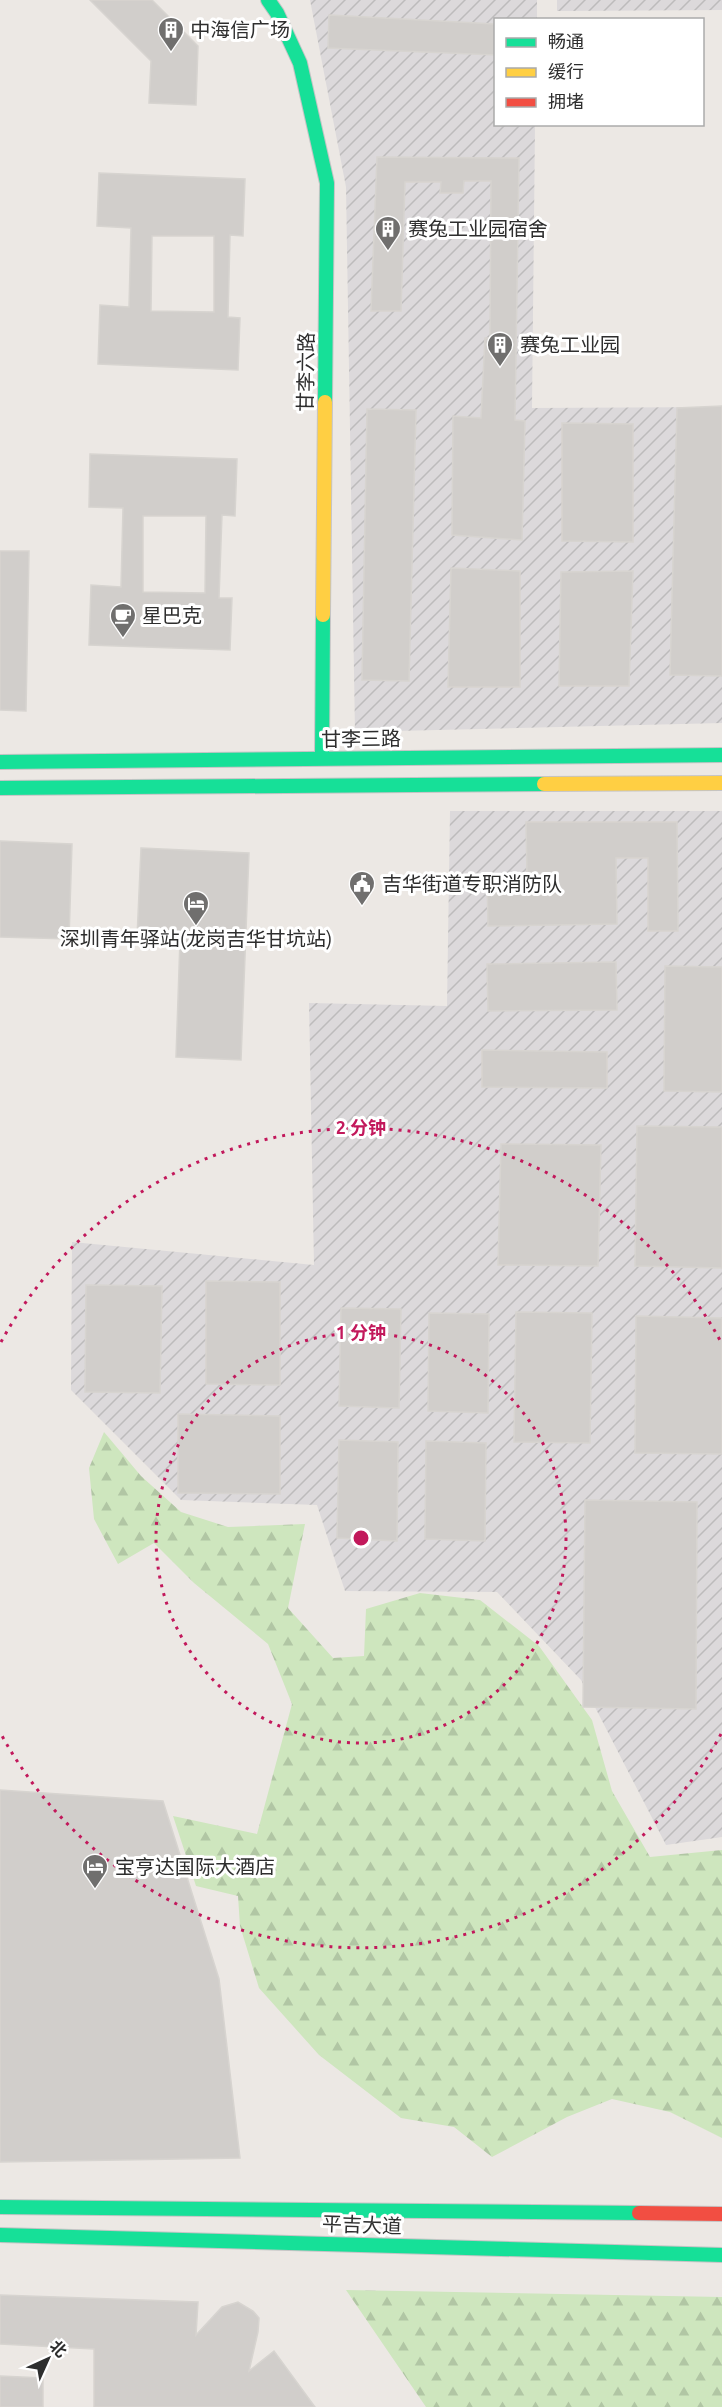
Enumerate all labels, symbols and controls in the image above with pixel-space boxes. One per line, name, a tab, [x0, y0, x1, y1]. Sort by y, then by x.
building icon: 中海信广场	[156, 15, 186, 53]
place label: 中海信广场	[190, 18, 290, 41]
legend	[494, 18, 704, 126]
text: 畅通	[548, 31, 584, 51]
text: 缓行	[548, 61, 584, 81]
text: 拥堵	[548, 91, 584, 111]
building icon: 赛兔工业园宿舍	[373, 214, 403, 252]
place label: 赛兔工业园宿舍	[408, 217, 548, 240]
building icon: 赛兔工业园	[485, 330, 515, 368]
street label: 甘李六路	[293, 332, 318, 412]
place label: 赛兔工业园	[520, 333, 620, 356]
cafe icon: 星巴克	[108, 601, 138, 639]
place label: 星巴克	[142, 604, 202, 627]
street label: 甘李三路	[321, 726, 401, 751]
public building icon: 吉华街道专职消防队	[347, 869, 377, 907]
place label: 吉华街道专职消防队	[382, 872, 562, 895]
hotel icon: 深圳青年驿站(龙岗吉华甘坑站)	[181, 889, 211, 927]
place label: 深圳青年驿站(龙岗吉华甘坑站)	[60, 927, 332, 950]
text: 2 分钟	[336, 1117, 386, 1137]
text: 1 分钟	[336, 1322, 386, 1342]
centre of rings	[351, 1528, 371, 1548]
hotel icon: 宝亨达国际大酒店	[80, 1852, 110, 1890]
place label: 宝亨达国际大酒店	[115, 1855, 275, 1878]
street label: 平吉大道	[322, 2212, 402, 2237]
north arrow	[18, 2329, 78, 2389]
text: 北	[47, 2336, 71, 2360]

